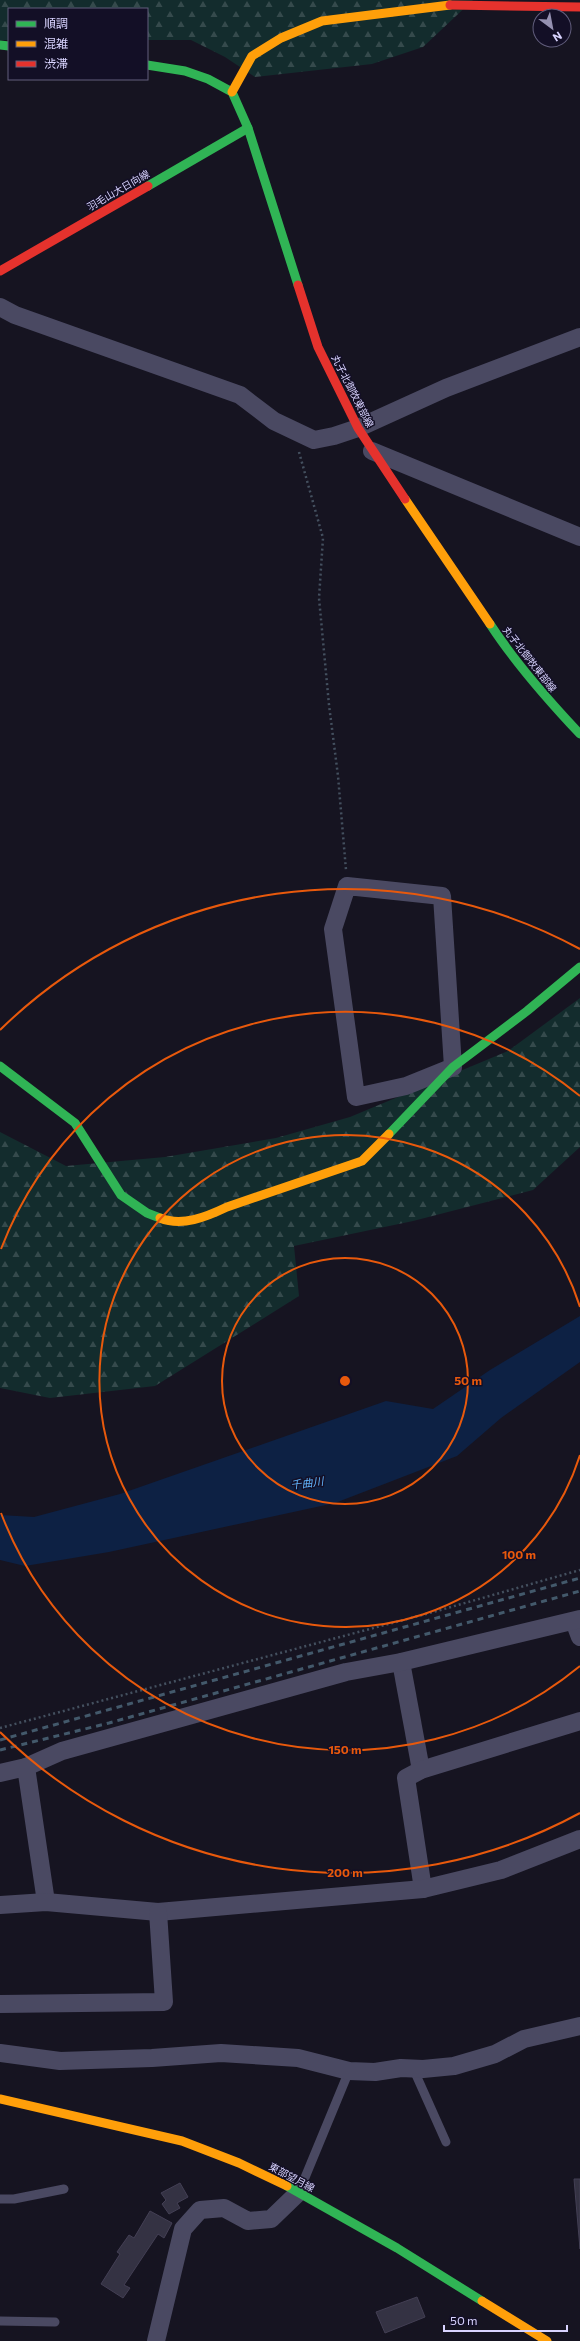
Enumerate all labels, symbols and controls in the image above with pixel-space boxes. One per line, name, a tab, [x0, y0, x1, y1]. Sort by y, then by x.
legend	[8, 8, 148, 80]
north arrow	[532, 8, 572, 48]
text: 順調	[44, 16, 68, 30]
text: N	[551, 29, 565, 45]
text: 混雑	[44, 36, 68, 50]
text: 渋滞	[44, 56, 68, 70]
street label: 羽毛山大日向線	[85, 167, 151, 213]
street label: 丸子北御牧東部線	[329, 353, 377, 429]
street label: 丸子北御牧東部線	[501, 624, 559, 694]
text: 50 m	[454, 1373, 482, 1387]
centre of rings	[338, 1374, 352, 1388]
water label: 千曲川	[290, 1474, 325, 1491]
text: 100 m	[502, 1547, 536, 1561]
text: 150 m	[328, 1742, 362, 1756]
text: 200 m	[327, 1865, 363, 1879]
street label: 東部望月線	[267, 2160, 317, 2194]
scale bar	[444, 2307, 567, 2333]
text: 50 m	[450, 2313, 478, 2327]

